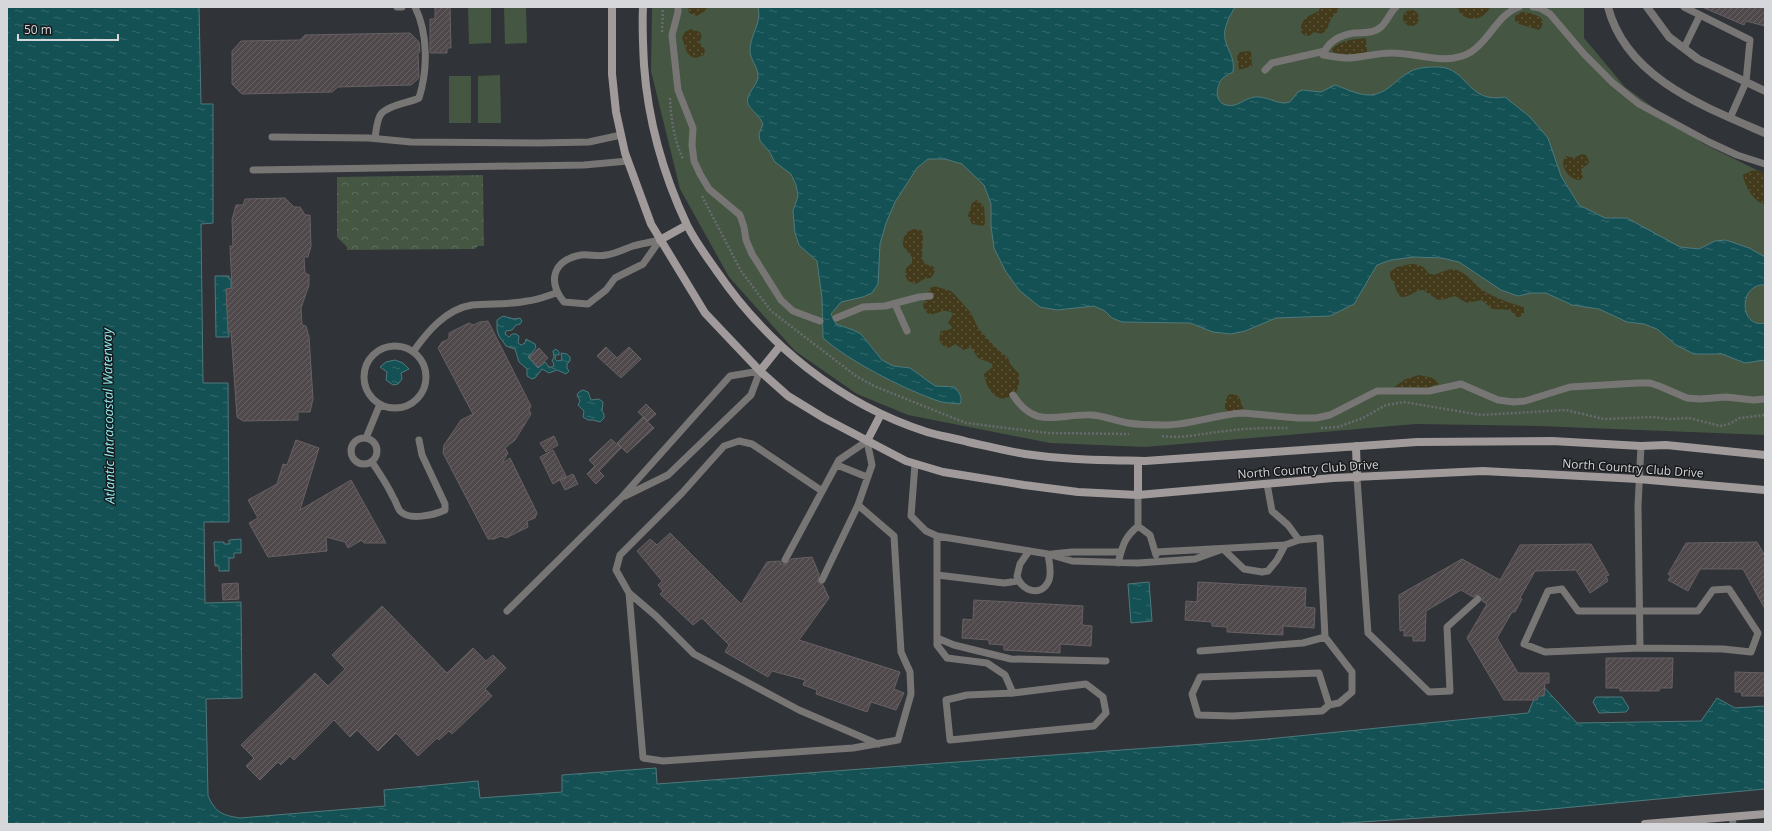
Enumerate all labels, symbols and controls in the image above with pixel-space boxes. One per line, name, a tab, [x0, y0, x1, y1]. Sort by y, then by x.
scale bar	[18, 16, 118, 42]
text: 50 m	[24, 21, 52, 38]
water label: Atlantic Intracoastal Waterway	[97, 327, 119, 505]
street label: North Country Club Drive	[1562, 455, 1704, 481]
street label: North Country Club Drive	[1237, 456, 1379, 482]

